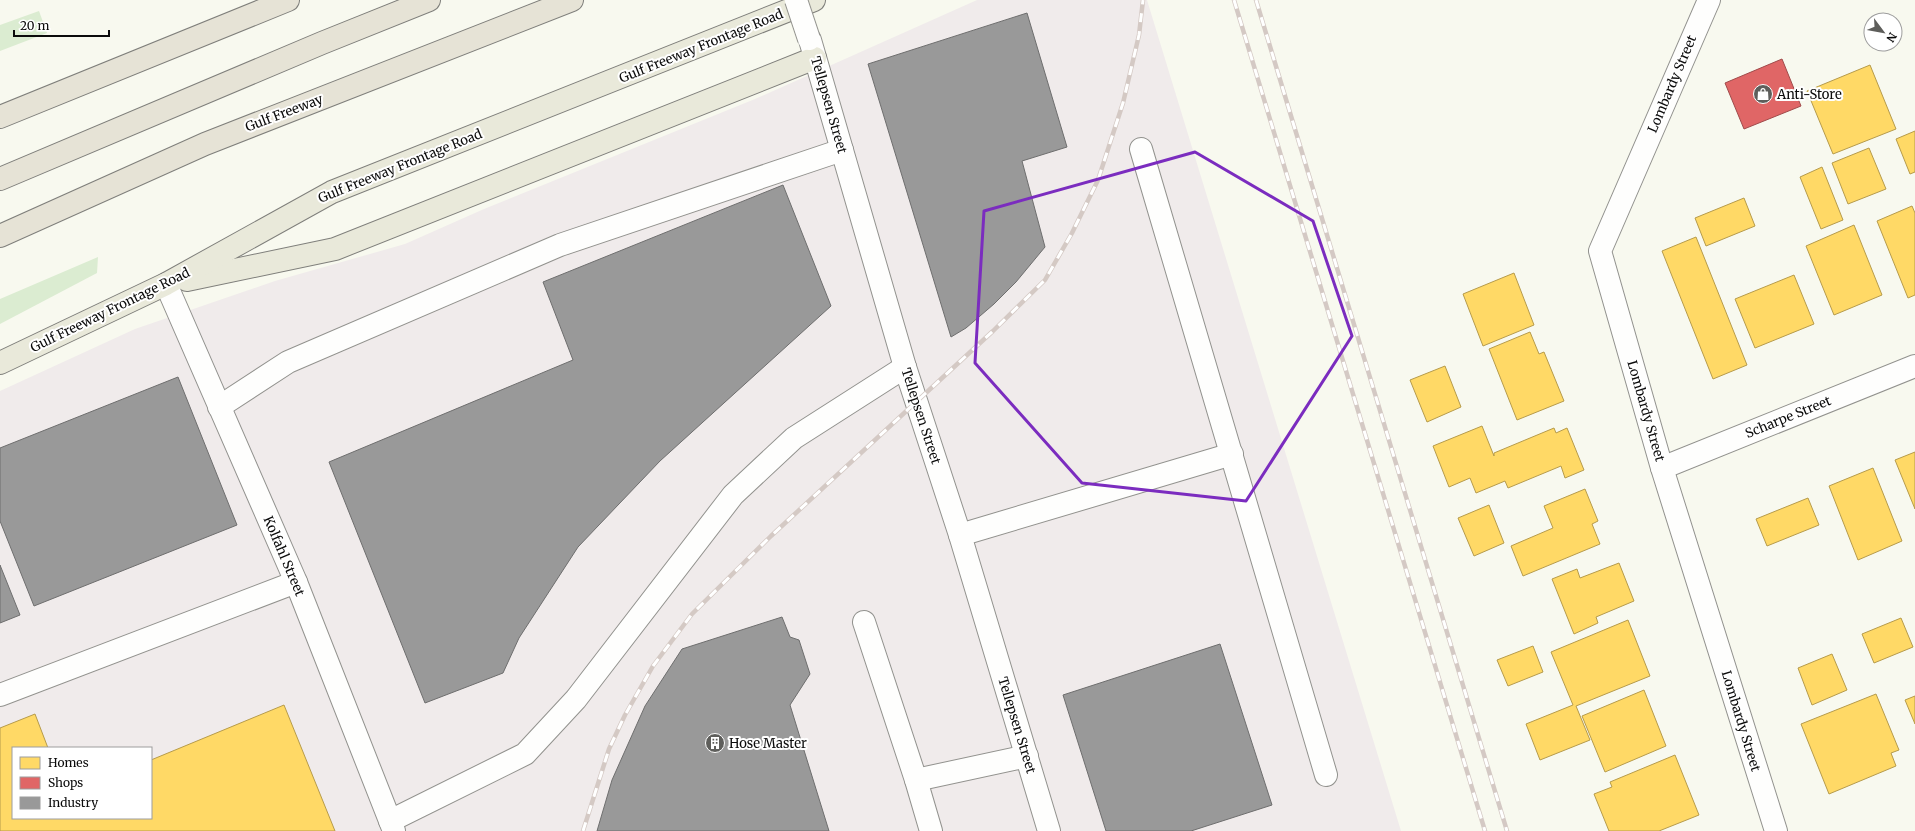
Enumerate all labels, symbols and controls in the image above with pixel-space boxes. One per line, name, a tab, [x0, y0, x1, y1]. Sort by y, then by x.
street label: Gulf Freeway Frontage Road	[617, 5, 786, 87]
scale bar	[14, 12, 109, 38]
north arrow	[1863, 12, 1903, 52]
text: 20 m	[20, 18, 49, 33]
text: N	[1883, 30, 1900, 45]
street label: Lombardy Street	[1644, 33, 1700, 135]
street label: Tellepsen Street	[807, 54, 851, 156]
shop icon: Anti-Store	[1752, 83, 1774, 105]
place label: Anti-Store	[1776, 86, 1842, 103]
street label: Gulf Freeway	[243, 90, 326, 136]
street label: Gulf Freeway Frontage Road	[316, 125, 485, 207]
street label: Gulf Freeway Frontage Road	[28, 264, 193, 356]
street label: Lombardy Street	[1623, 358, 1669, 464]
street label: Tellepsen Street	[897, 366, 945, 466]
street label: Scharpe Street	[1743, 392, 1833, 442]
street label: Kolfahl Street	[259, 513, 309, 599]
street label: Lombardy Street	[1718, 669, 1764, 773]
street label: Tellepsen Street	[994, 675, 1040, 775]
building icon: Hose Master	[704, 732, 726, 754]
place label: Hose Master	[729, 735, 807, 752]
legend	[12, 747, 152, 819]
text: Homes	[48, 755, 89, 770]
text: Shops	[48, 775, 83, 790]
text: Industry	[48, 795, 98, 810]

